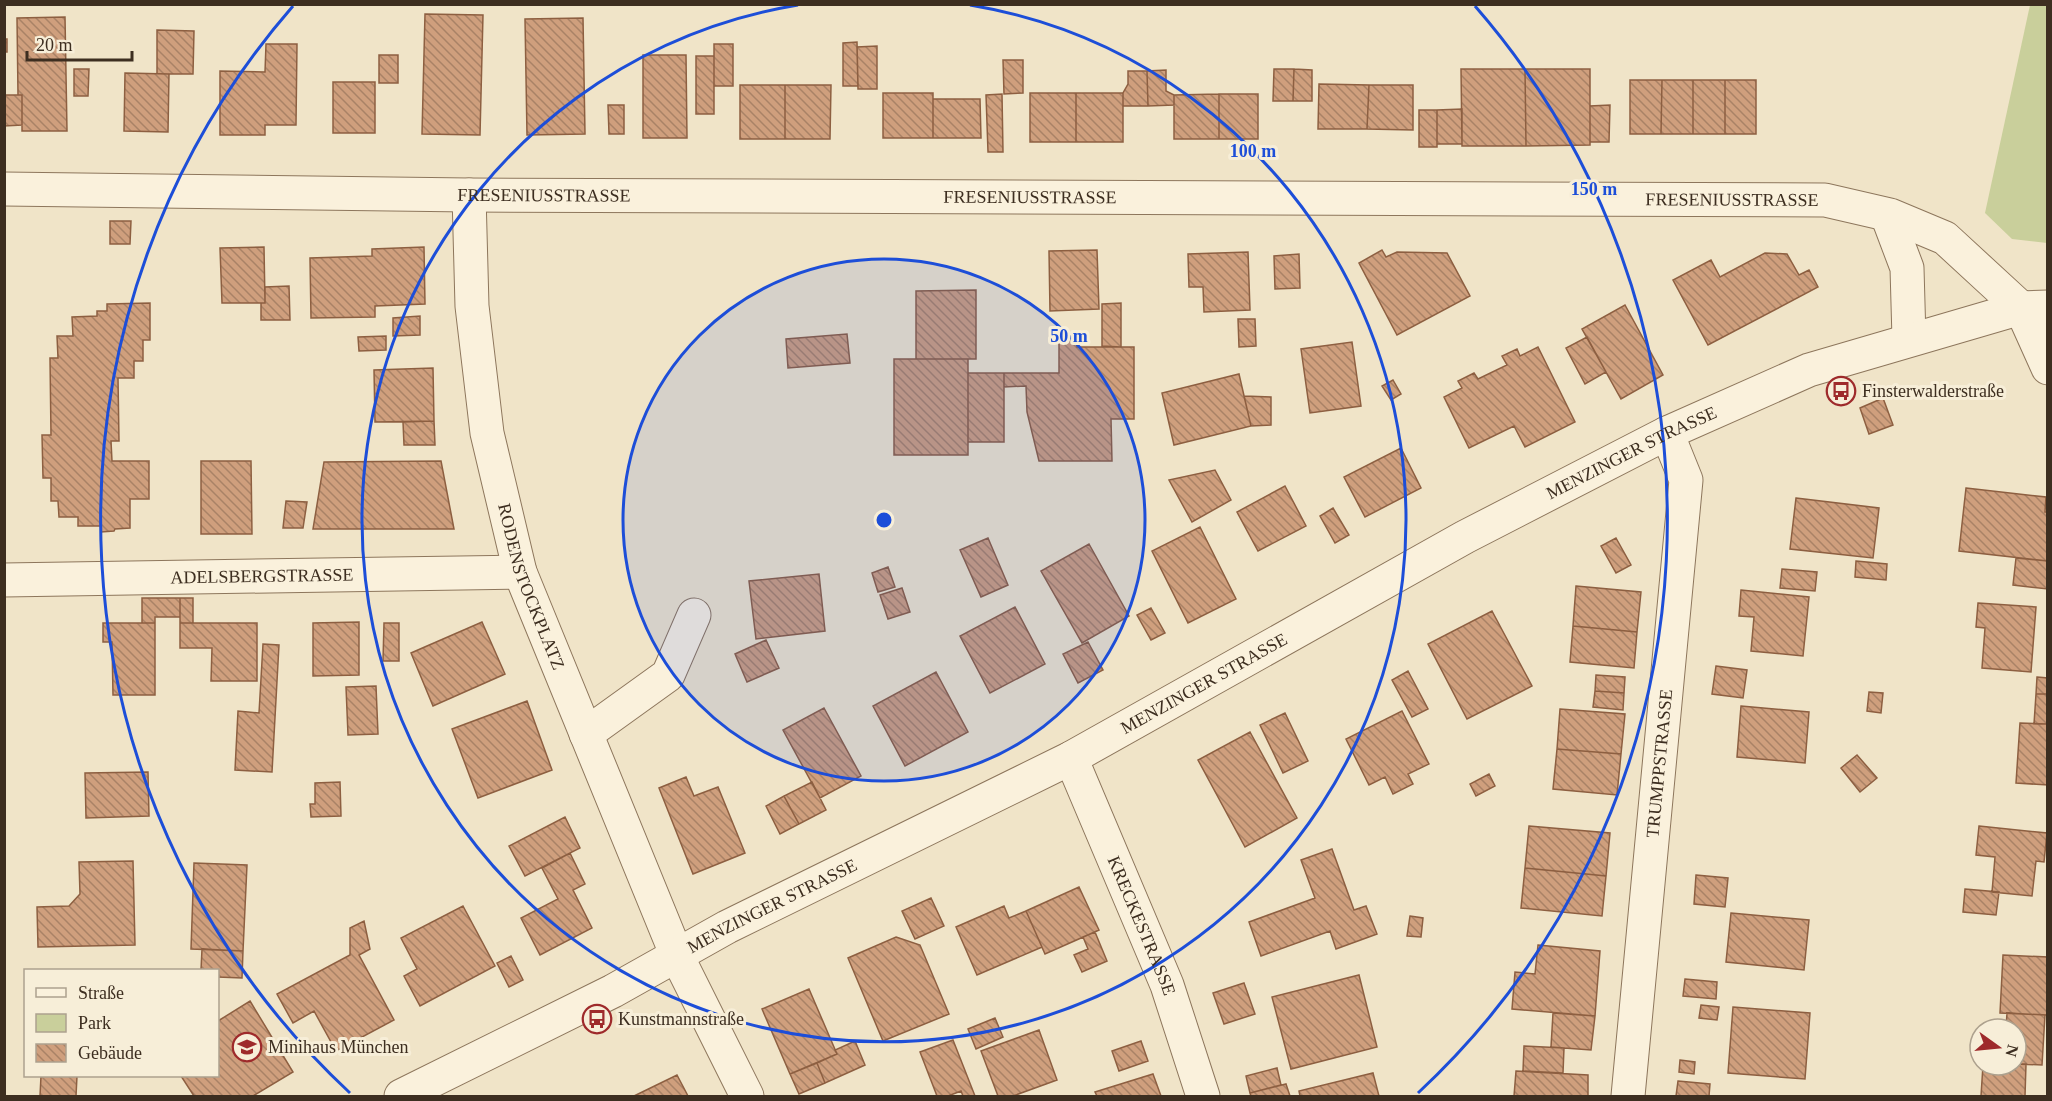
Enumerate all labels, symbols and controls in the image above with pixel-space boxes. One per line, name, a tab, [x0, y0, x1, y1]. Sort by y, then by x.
scale bar	[27, 24, 132, 62]
text: 20 m	[36, 35, 73, 55]
text: 100 m	[1230, 141, 1276, 161]
text: 150 m	[1571, 179, 1617, 199]
street label: FRESENIUSSTRASSE	[457, 185, 631, 206]
street label: FRESENIUSSTRASSE	[943, 187, 1117, 207]
street label: FRESENIUSSTRASSE	[1645, 189, 1819, 210]
text: 50 m	[1050, 326, 1088, 346]
bus stop icon: Finsterwalderstraße	[1825, 375, 1857, 407]
place label: Finsterwalderstraße	[1862, 381, 2004, 401]
street label: MENZINGER STRASSE	[1543, 402, 1720, 503]
street label: RODENSTOCKPLATZ	[494, 501, 569, 673]
centre of rings	[874, 510, 894, 530]
street label: ADELSBERGSTRASSE	[170, 565, 354, 587]
street label: MENZINGER STRASSE	[1117, 629, 1291, 738]
street label: TRUMPPSTRASSE	[1642, 688, 1676, 839]
street label: KRECKESTRASSE	[1104, 853, 1180, 998]
street label: MENZINGER STRASSE	[684, 855, 860, 957]
legend	[24, 969, 219, 1077]
text: Straße	[78, 983, 124, 1003]
bus stop icon: Kunstmannstraße	[581, 1003, 613, 1035]
place label: Kunstmannstraße	[618, 1009, 744, 1029]
text: Park	[78, 1013, 111, 1033]
north arrow	[1968, 1017, 2028, 1077]
school or university icon: Minihaus München	[231, 1031, 263, 1063]
place label: Minihaus München	[268, 1037, 408, 1057]
text: Gebäude	[78, 1043, 142, 1063]
text: N	[2002, 1043, 2022, 1059]

